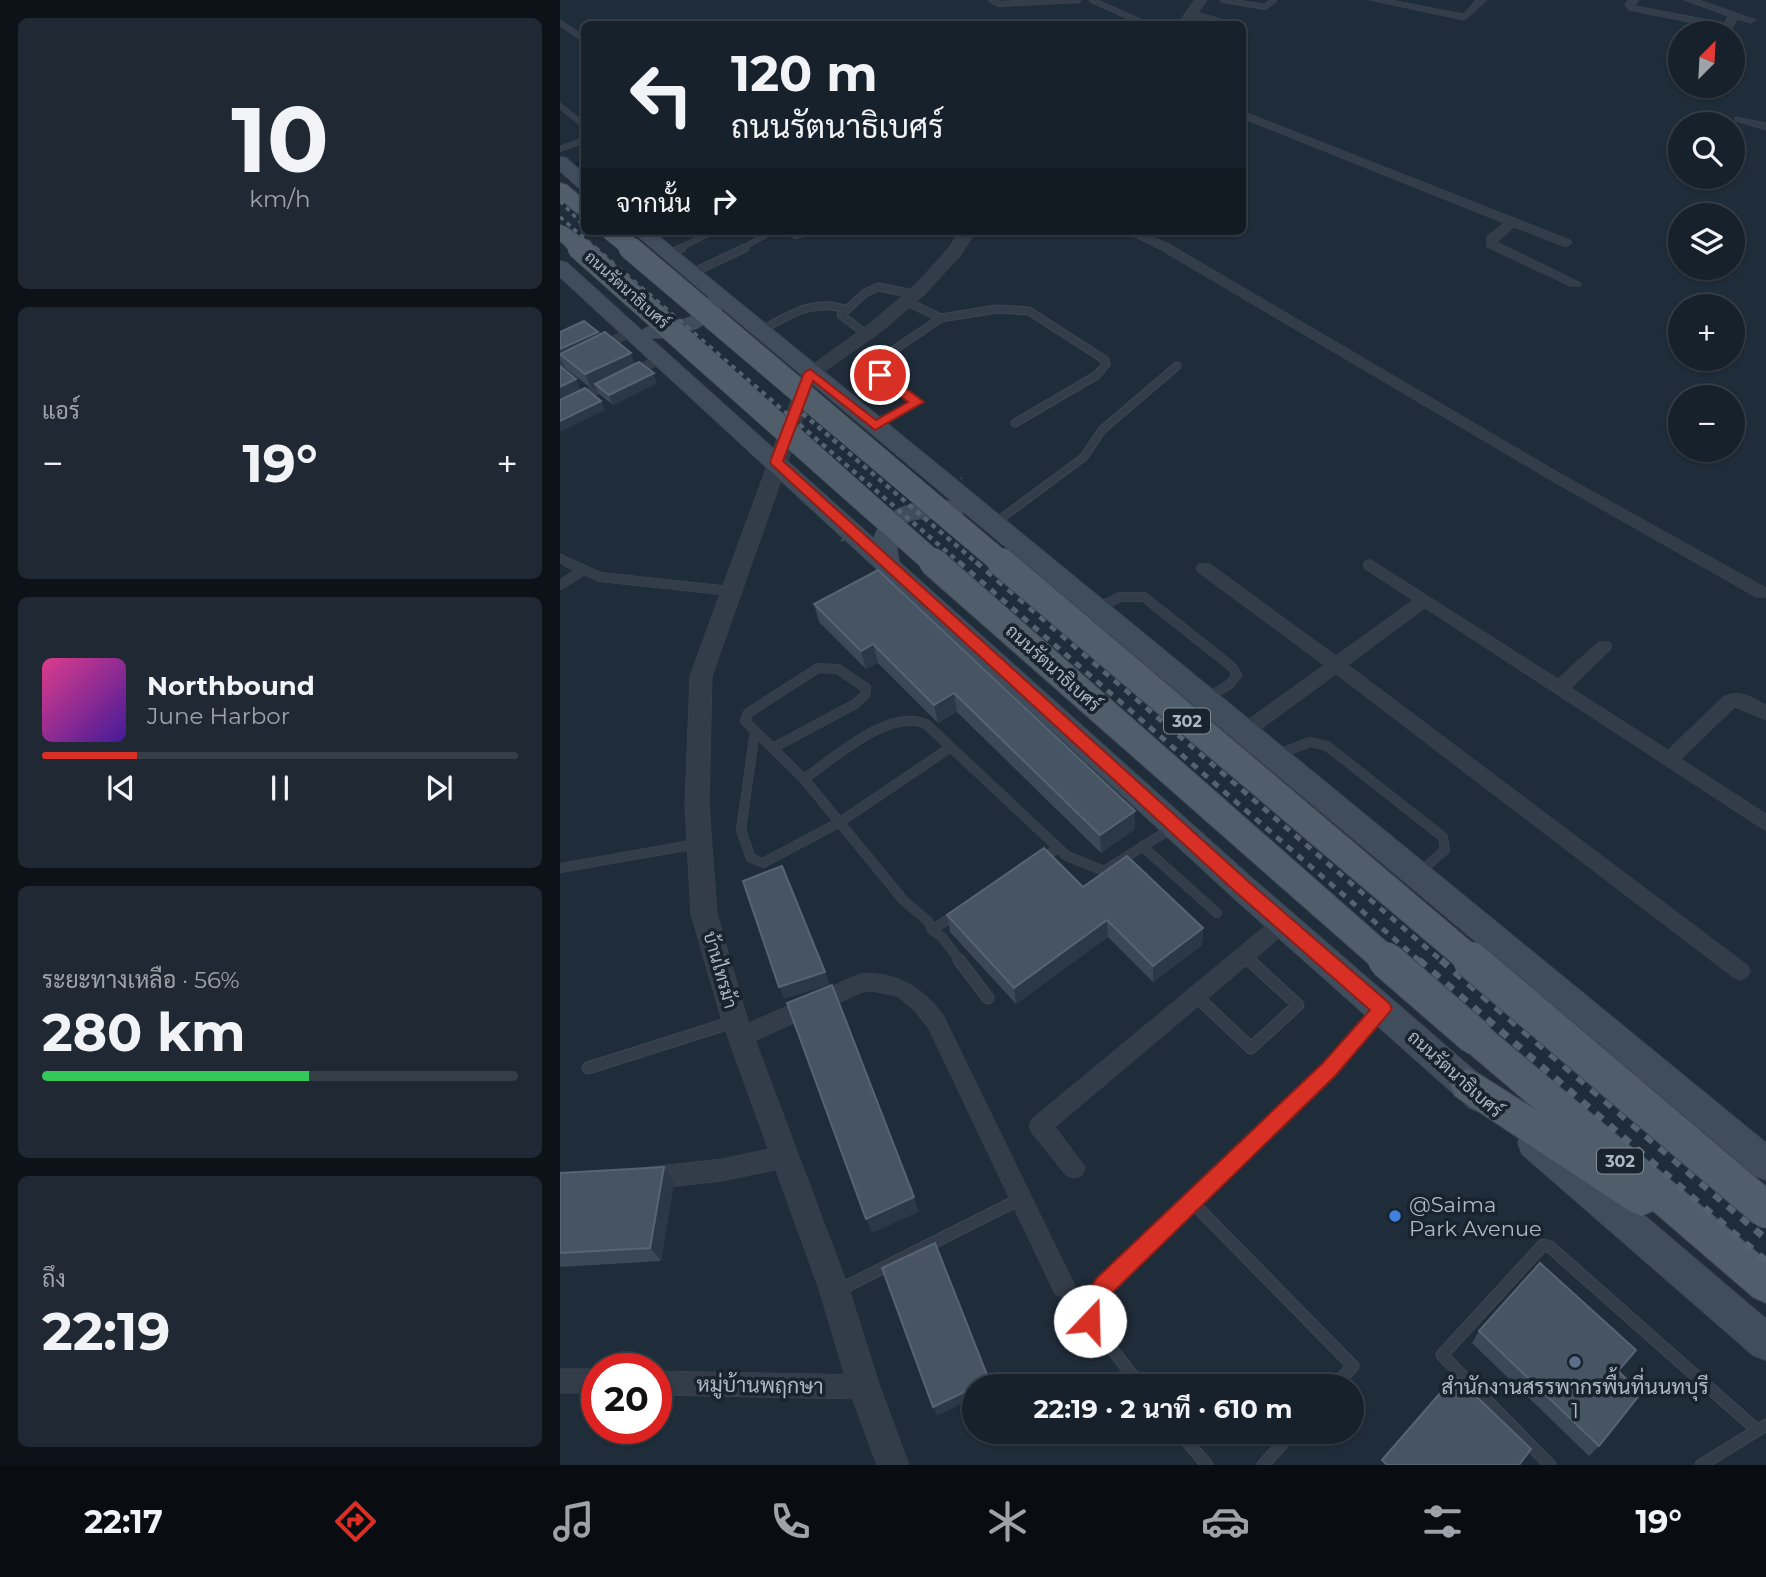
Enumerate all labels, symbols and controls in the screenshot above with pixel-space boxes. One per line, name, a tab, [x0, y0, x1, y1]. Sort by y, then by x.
north arrow	[1668, 21, 1745, 98]
map controls	[1668, 21, 1745, 462]
text: 120 m	[731, 44, 878, 103]
icon: left	[616, 49, 707, 140]
text: 10	[231, 84, 329, 195]
text: ถนนรัตนาธิเบศร์	[731, 107, 944, 146]
button: search	[1668, 112, 1745, 189]
icon: right	[705, 182, 743, 220]
text: km/h	[249, 185, 311, 213]
text: จากนั้น	[616, 187, 691, 219]
button: layers	[1668, 203, 1745, 280]
street label: ถนนรัตนาธิเบศร์	[581, 245, 675, 333]
button: +	[1668, 294, 1745, 371]
pin	[850, 345, 910, 405]
icon: arrive	[861, 356, 899, 394]
button: −	[1668, 385, 1745, 462]
text: แอร์	[42, 397, 80, 425]
text: 19°	[242, 432, 318, 495]
text: −	[42, 440, 64, 487]
text: +	[496, 440, 518, 487]
street label: ถนนรัตนาธิเบศร์	[1001, 618, 1106, 716]
text: Northbound	[147, 670, 315, 702]
text: June Harbor	[147, 702, 290, 730]
road number: 302	[1164, 708, 1210, 734]
icon: previous	[102, 769, 140, 807]
icon: pause	[261, 769, 299, 807]
icon: next	[420, 769, 458, 807]
street label: บ้านไทรม้า	[699, 928, 743, 1011]
text: ระยะทางเหลือ · 56%	[42, 966, 240, 994]
text: 280 km	[42, 1001, 245, 1064]
street label: ถนนรัตนาธิเบศร์	[1403, 1024, 1508, 1122]
road number: 302	[1597, 1148, 1643, 1174]
place label: @Saima Park Avenue	[1409, 1192, 1542, 1241]
marker: @Saima Park Avenue	[1387, 1208, 1403, 1224]
text: ถึง	[42, 1265, 66, 1293]
position arrow	[1053, 1284, 1127, 1358]
text: 22:19	[42, 1300, 171, 1363]
speed limit sign: 20	[581, 1353, 672, 1444]
marker: สำนักงานสรรพากรพื้นที่นนทบุรี 1	[1567, 1354, 1583, 1370]
place label: สำนักงานสรรพากรพื้นที่นนทบุรี 1	[1441, 1367, 1709, 1423]
street label: หมู่บ้านพฤกษา	[696, 1371, 824, 1402]
text: 22:19 · 2 นาที · 610 m	[1034, 1393, 1292, 1425]
icon: directions	[331, 1497, 380, 1546]
icon: music	[549, 1497, 598, 1546]
icon: phone	[766, 1497, 815, 1546]
icon: climate	[983, 1497, 1032, 1546]
icon: car	[1201, 1497, 1250, 1546]
icon: filters	[1418, 1497, 1467, 1546]
text: 22:17	[84, 1502, 163, 1541]
text: 19°	[1635, 1502, 1682, 1541]

